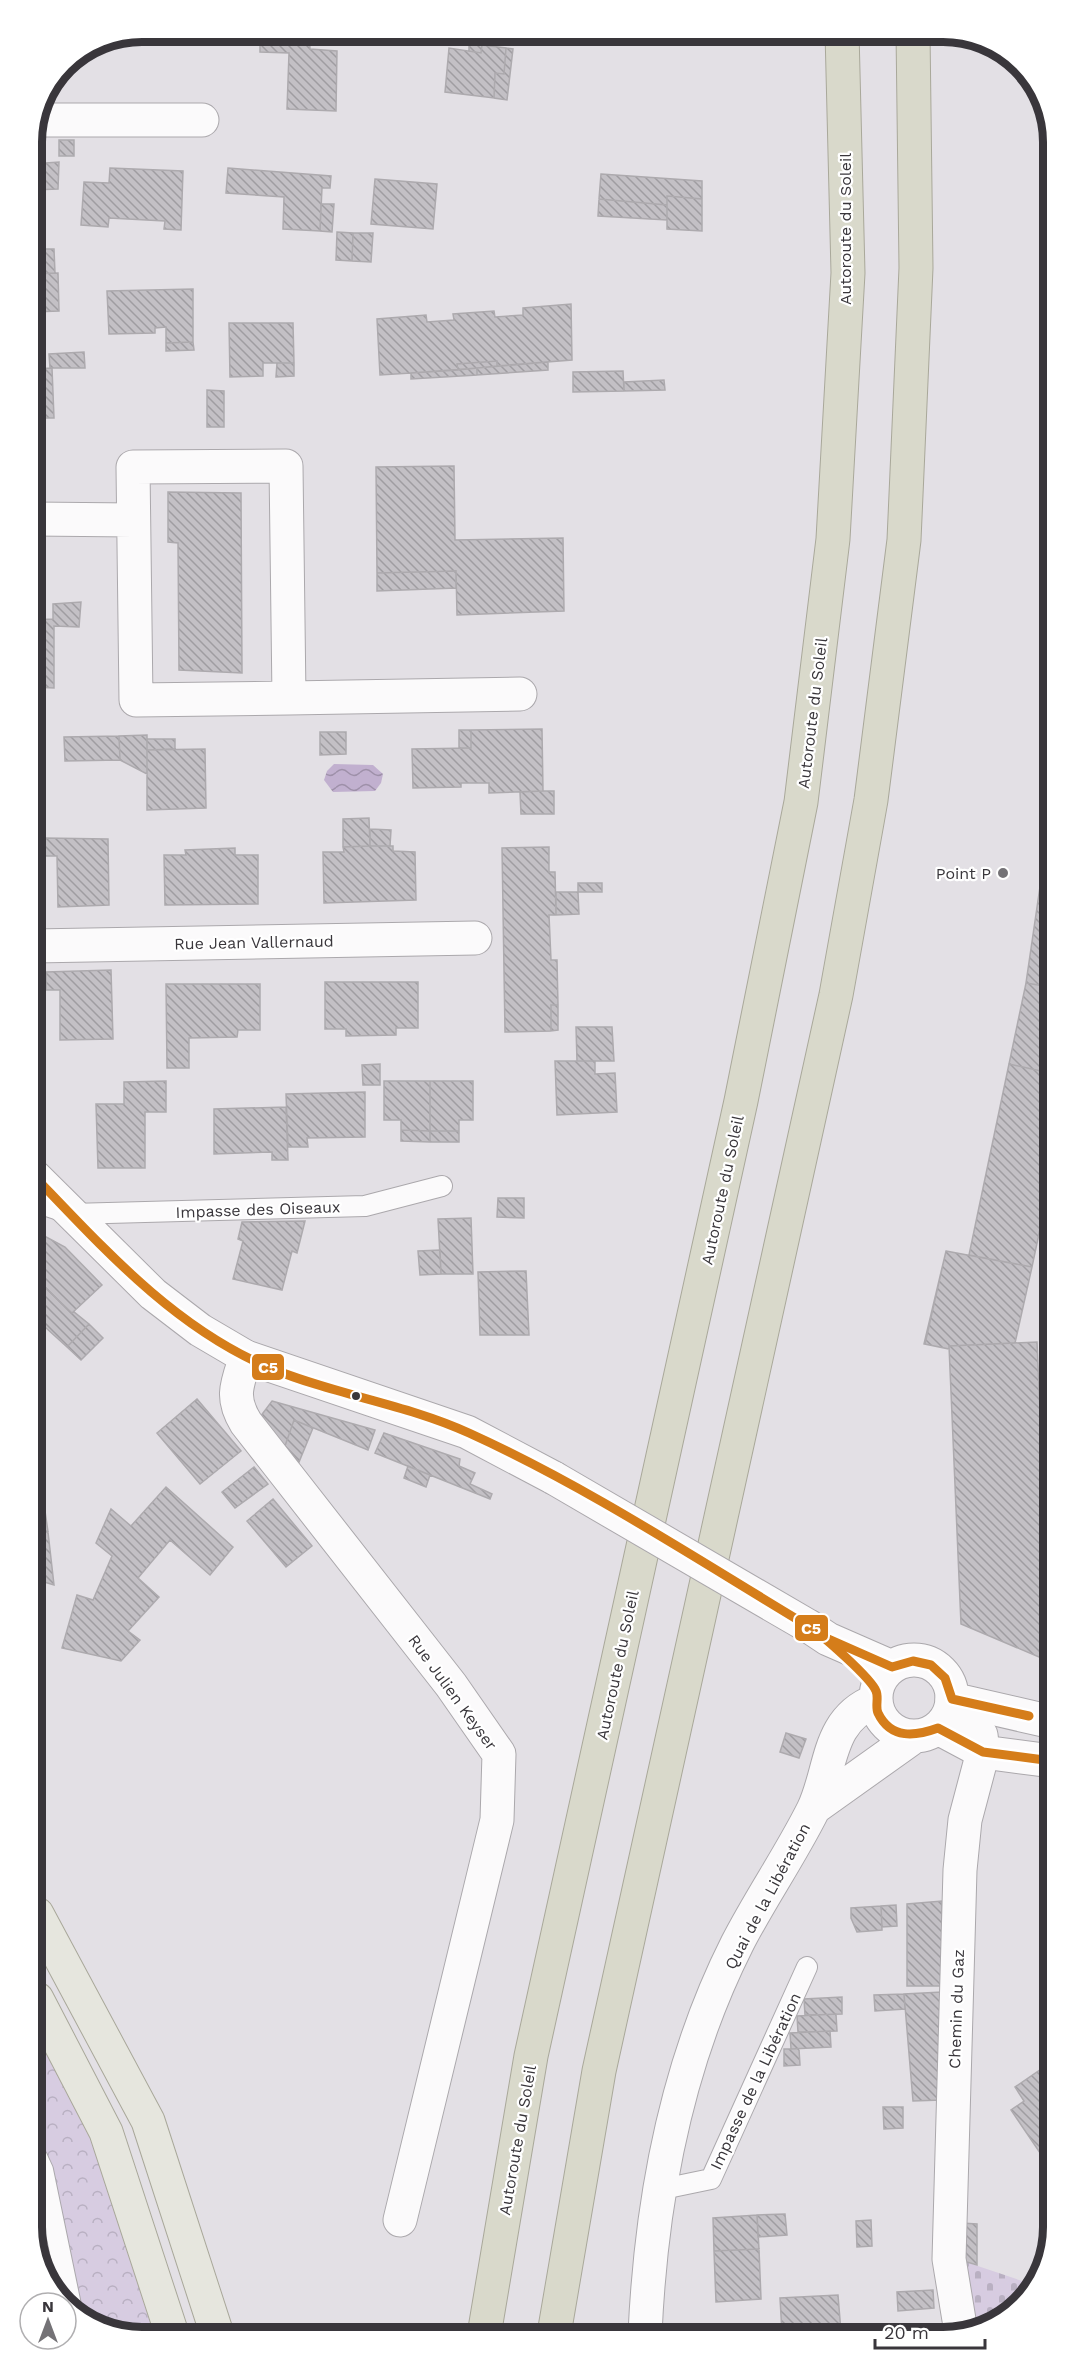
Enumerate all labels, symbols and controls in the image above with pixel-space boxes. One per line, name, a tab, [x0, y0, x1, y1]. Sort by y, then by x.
street label: Autoroute du Soleil	[836, 153, 855, 305]
street label: Autoroute du Soleil	[794, 636, 831, 790]
place label: Point P	[936, 864, 991, 883]
marker: Point P	[996, 866, 1010, 880]
street label: Rue Jean Vallernaud	[174, 932, 334, 953]
street label: Autoroute du Soleil	[697, 1114, 748, 1267]
street label: Impasse des Oiseaux	[175, 1197, 341, 1222]
line badge: C5	[251, 1353, 285, 1381]
text: C5	[258, 1358, 278, 1377]
unlabelled marker	[350, 1390, 362, 1402]
street label: Autoroute du Soleil	[592, 1589, 643, 1742]
line badge: C5	[794, 1614, 829, 1642]
text: C5	[801, 1619, 821, 1638]
street label: Rue Julien Keyser	[404, 1631, 501, 1754]
street label: Quai de la Libération	[721, 1820, 814, 1973]
street label: Chemin du Gaz	[945, 1949, 968, 2069]
street label: Impasse de la Libération	[706, 1990, 805, 2173]
street label: Autoroute du Soleil	[495, 2063, 540, 2217]
north arrow	[18, 2291, 78, 2351]
text: N	[42, 2297, 54, 2316]
scale bar	[875, 2312, 984, 2350]
text: 20 m	[884, 2322, 929, 2343]

